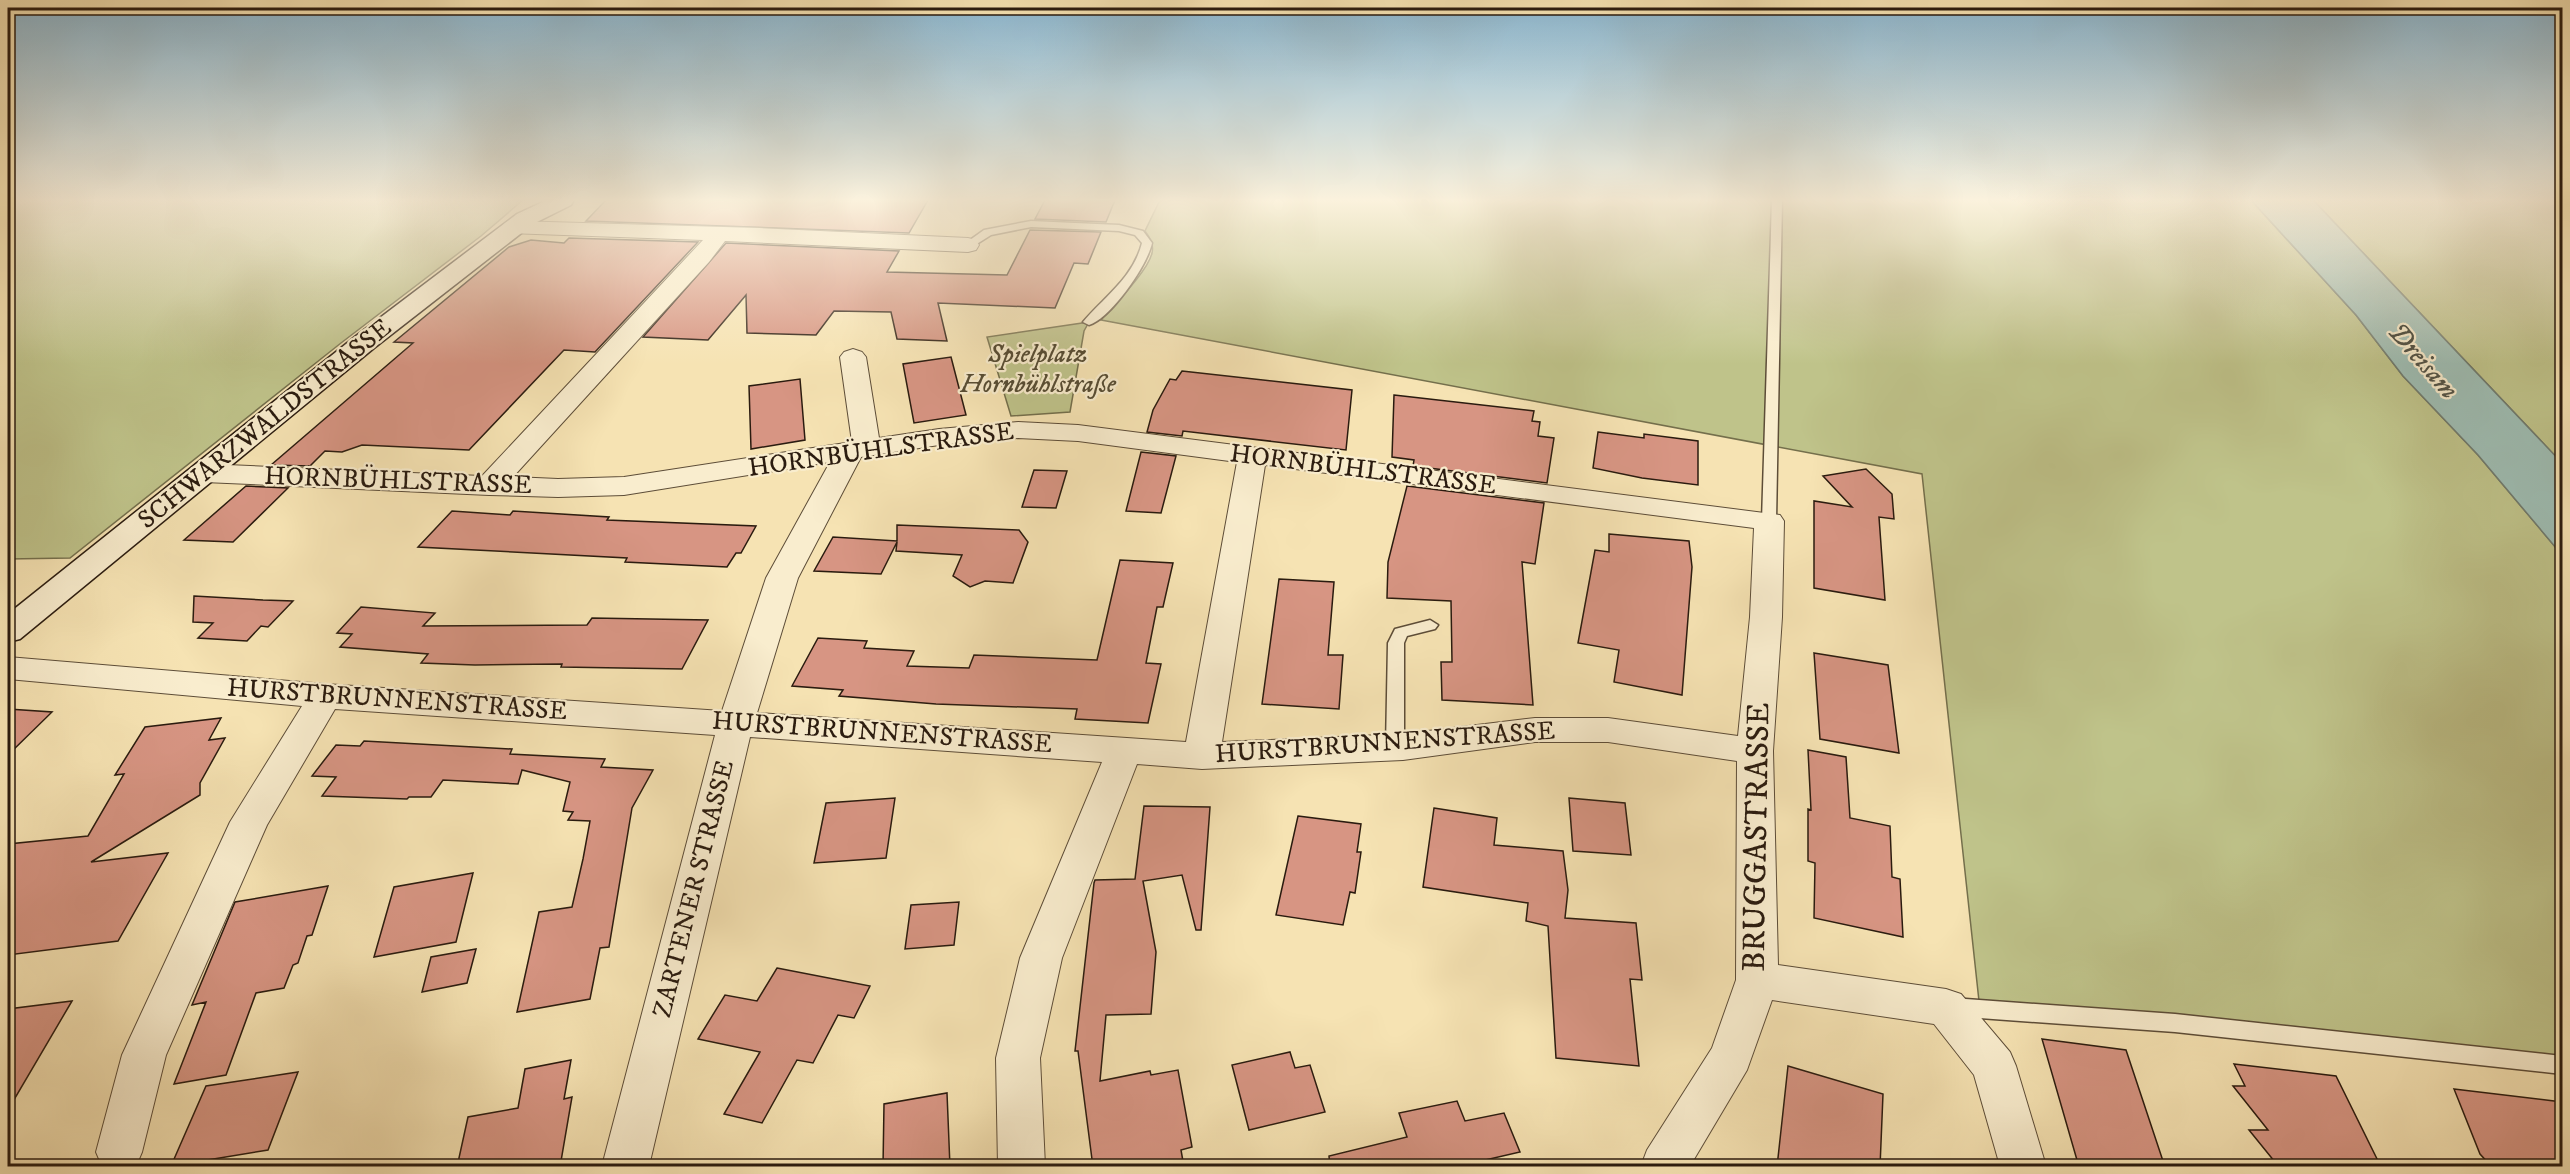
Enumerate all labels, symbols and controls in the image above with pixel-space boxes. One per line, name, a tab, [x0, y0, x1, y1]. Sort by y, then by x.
street label: SCHWARZWALDSTRASSE	[131, 311, 399, 537]
water label: Dreisam	[2380, 316, 2466, 406]
park label: Spielplatz Hornbühlstraße	[959, 338, 1117, 401]
street label: HORNBÜHLSTRASSE	[746, 415, 1016, 485]
street label: HORNBÜHLSTRASSE	[1228, 437, 1498, 503]
street label: HORNBÜHLSTRASSE	[263, 460, 533, 502]
street label: HURSTBRUNNENSTRASSE	[226, 672, 568, 728]
street label: BRUGGASTRASSE	[1735, 702, 1779, 972]
street label: HURSTBRUNNENSTRASSE	[711, 705, 1053, 761]
street label: HURSTBRUNNENSTRASSE	[1214, 715, 1556, 771]
street label: ZARTENER STRASSE	[646, 757, 742, 1021]

